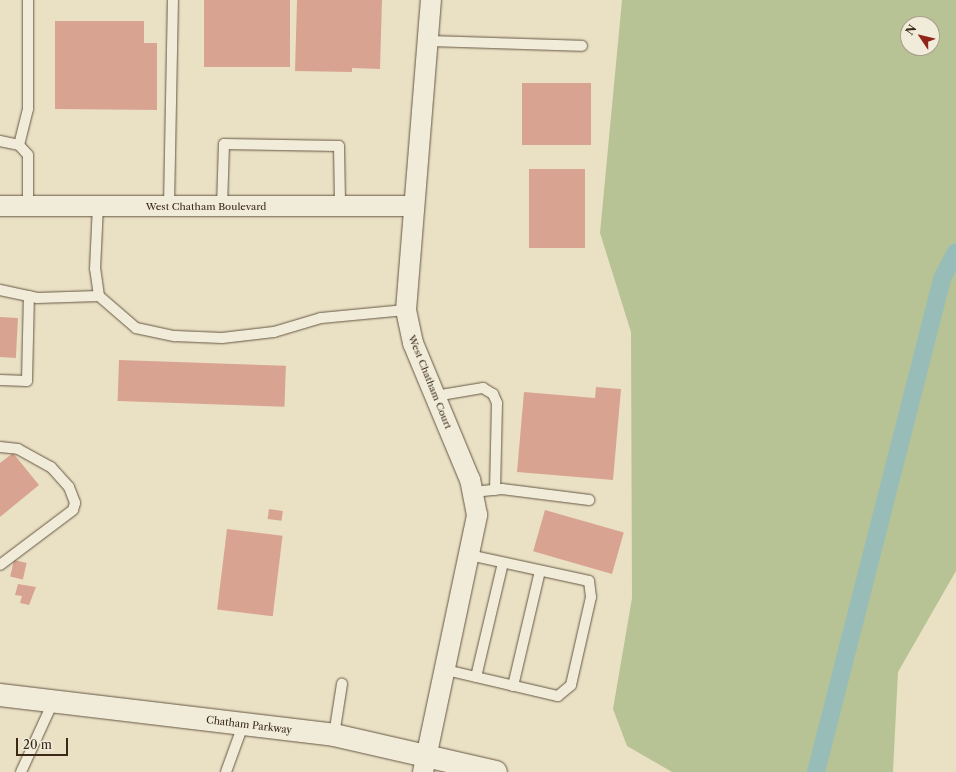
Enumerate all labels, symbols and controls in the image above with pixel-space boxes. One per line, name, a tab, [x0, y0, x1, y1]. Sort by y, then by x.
north arrow	[900, 16, 940, 56]
text: N	[903, 22, 919, 38]
street label: West Chatham Boulevard	[146, 201, 266, 213]
street label: West Chatham Court	[406, 333, 454, 431]
street label: Chatham Parkway	[205, 714, 293, 736]
scale bar	[18, 730, 70, 756]
text: 20 m	[23, 737, 52, 752]

